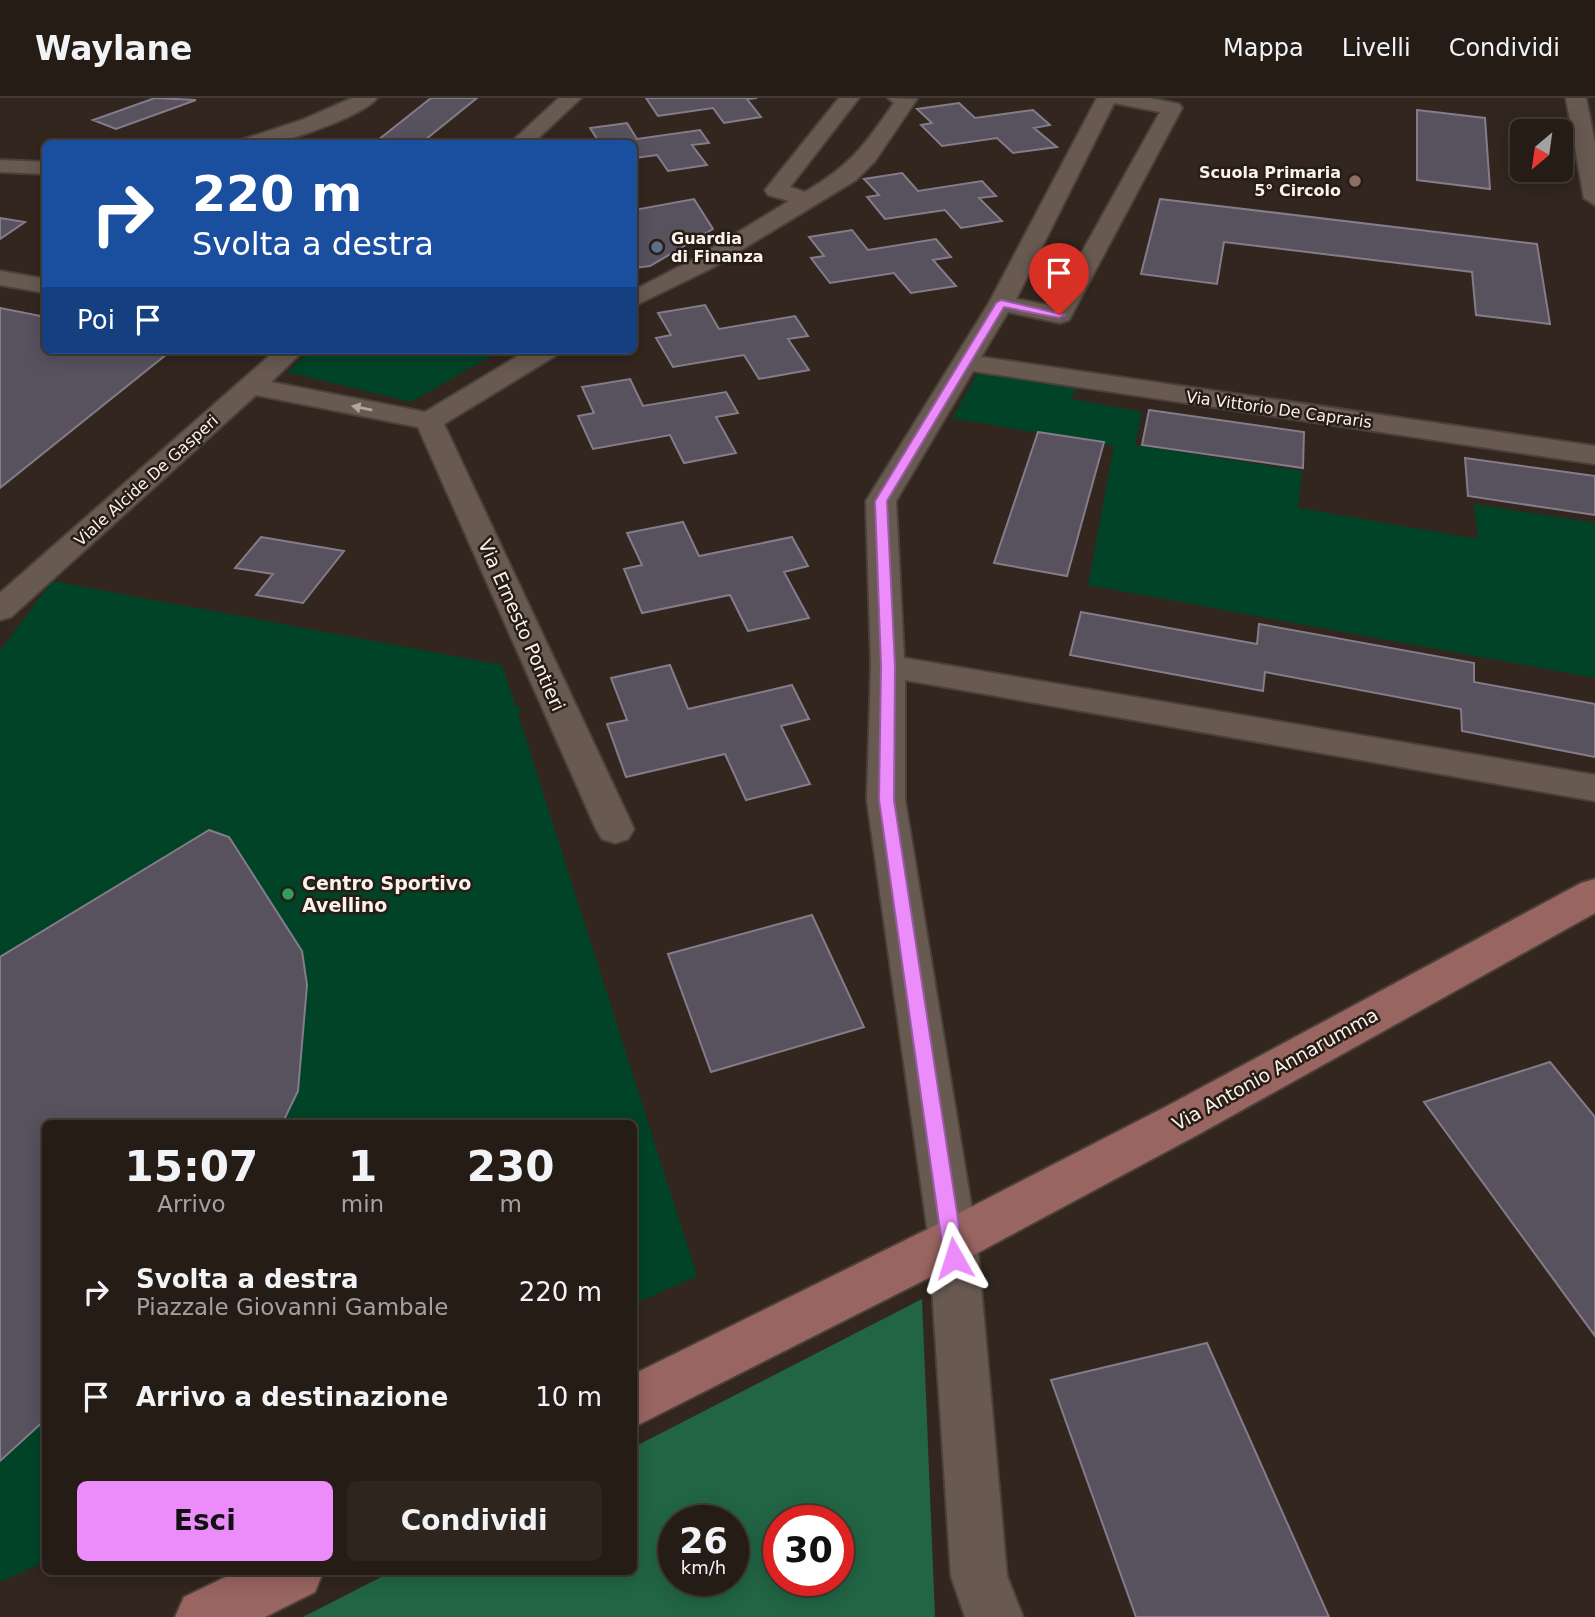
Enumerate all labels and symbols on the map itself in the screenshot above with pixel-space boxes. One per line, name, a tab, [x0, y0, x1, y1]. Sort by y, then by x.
north arrow	[1510, 119, 1573, 182]
place label: Scuola Primaria 5° Circolo	[1199, 163, 1341, 200]
marker: Scuola Primaria 5° Circolo	[1347, 173, 1363, 189]
place label: Guardia di Finanza	[671, 229, 764, 266]
marker: Guardia di Finanza	[649, 239, 665, 255]
pin	[1029, 243, 1089, 315]
street label: Via Vittorio De Capraris	[1185, 387, 1373, 432]
one-way arrow	[351, 402, 373, 413]
street label: Viale Alcide De Gasperi	[71, 411, 222, 550]
street label: Via Ernesto Pontieri	[474, 536, 570, 714]
place label: Centro Sportivo Avellino	[302, 872, 471, 916]
marker: Centro Sportivo Avellino	[280, 886, 296, 902]
street label: Via Antonio Annarumma	[1168, 1003, 1382, 1135]
position arrow	[917, 1221, 991, 1295]
speed limit sign: 30	[763, 1505, 854, 1596]

